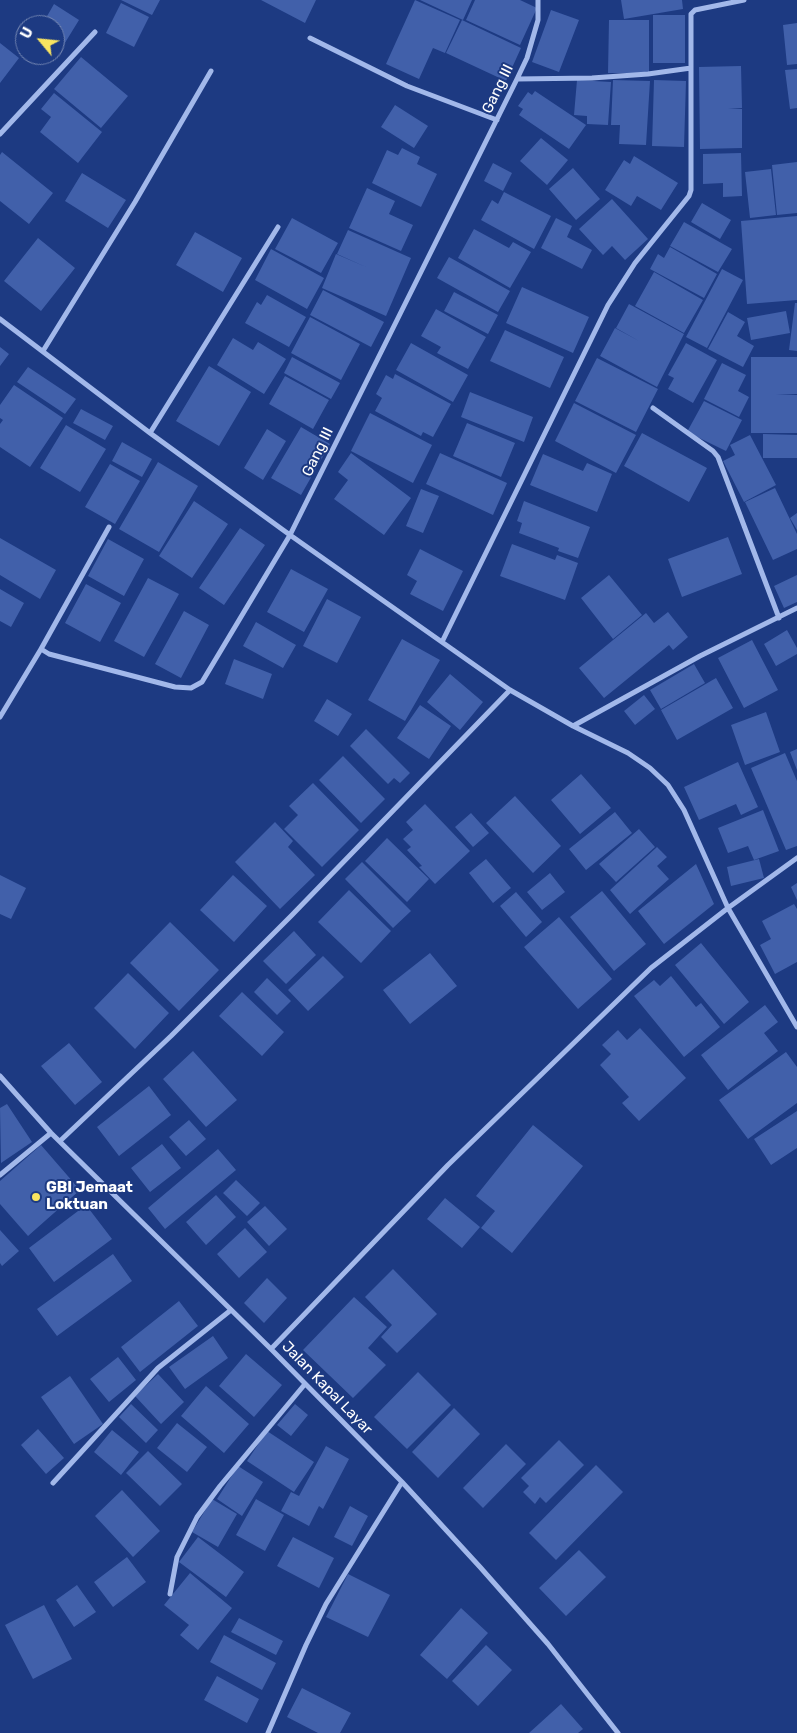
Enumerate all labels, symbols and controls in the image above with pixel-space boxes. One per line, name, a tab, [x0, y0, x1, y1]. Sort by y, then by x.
north arrow	[15, 15, 65, 65]
text: U	[17, 25, 37, 42]
street label: Gang III	[478, 61, 518, 117]
street label: Gang III	[298, 424, 338, 480]
place label: GBI Jemaat Loktuan	[46, 1179, 133, 1214]
marker: GBI Jemaat Loktuan	[30, 1191, 42, 1203]
street label: Jalan Kapal Layar	[278, 1338, 376, 1438]

